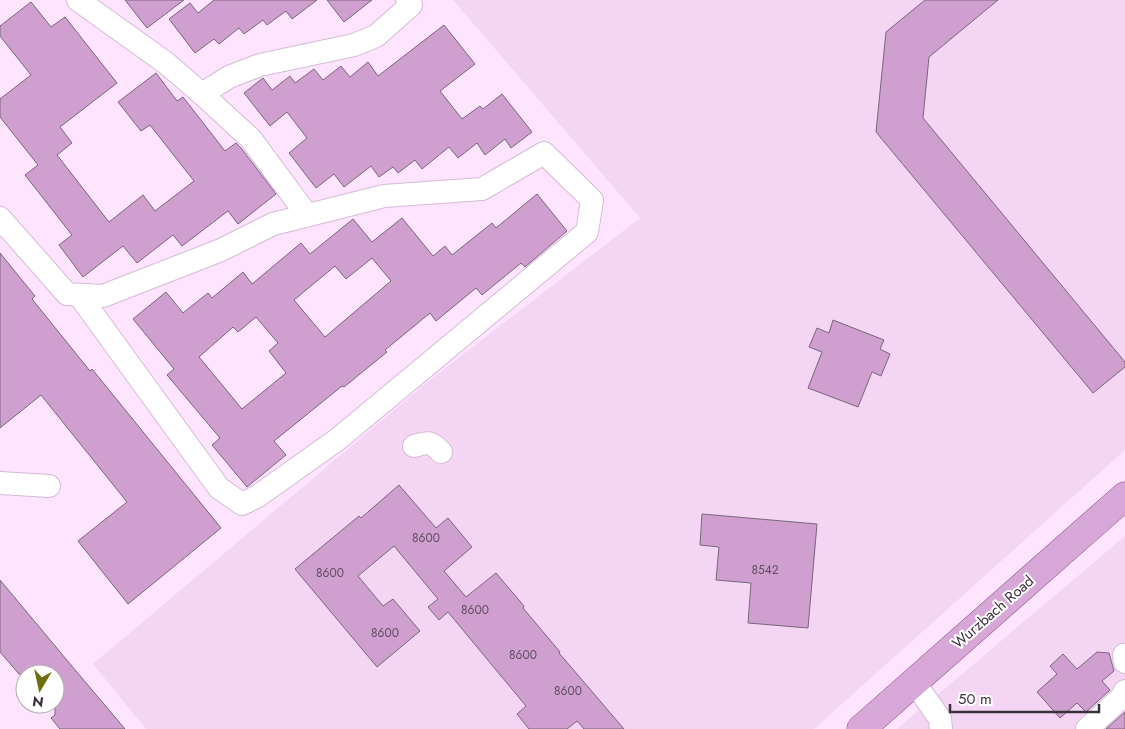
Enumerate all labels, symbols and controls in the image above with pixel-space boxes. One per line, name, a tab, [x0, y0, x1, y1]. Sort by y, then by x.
house number: 8600	[412, 529, 440, 547]
house number: 8542	[751, 561, 779, 579]
house number: 8600	[316, 564, 344, 582]
street label: Wurzbach Road	[947, 570, 1039, 654]
house number: 8600	[461, 601, 489, 619]
house number: 8600	[371, 624, 399, 642]
house number: 8600	[509, 646, 537, 664]
north arrow	[15, 664, 65, 714]
house number: 8600	[554, 682, 582, 700]
scale bar	[950, 682, 1099, 714]
text: 50 m	[958, 688, 992, 710]
text: N	[31, 691, 45, 713]

